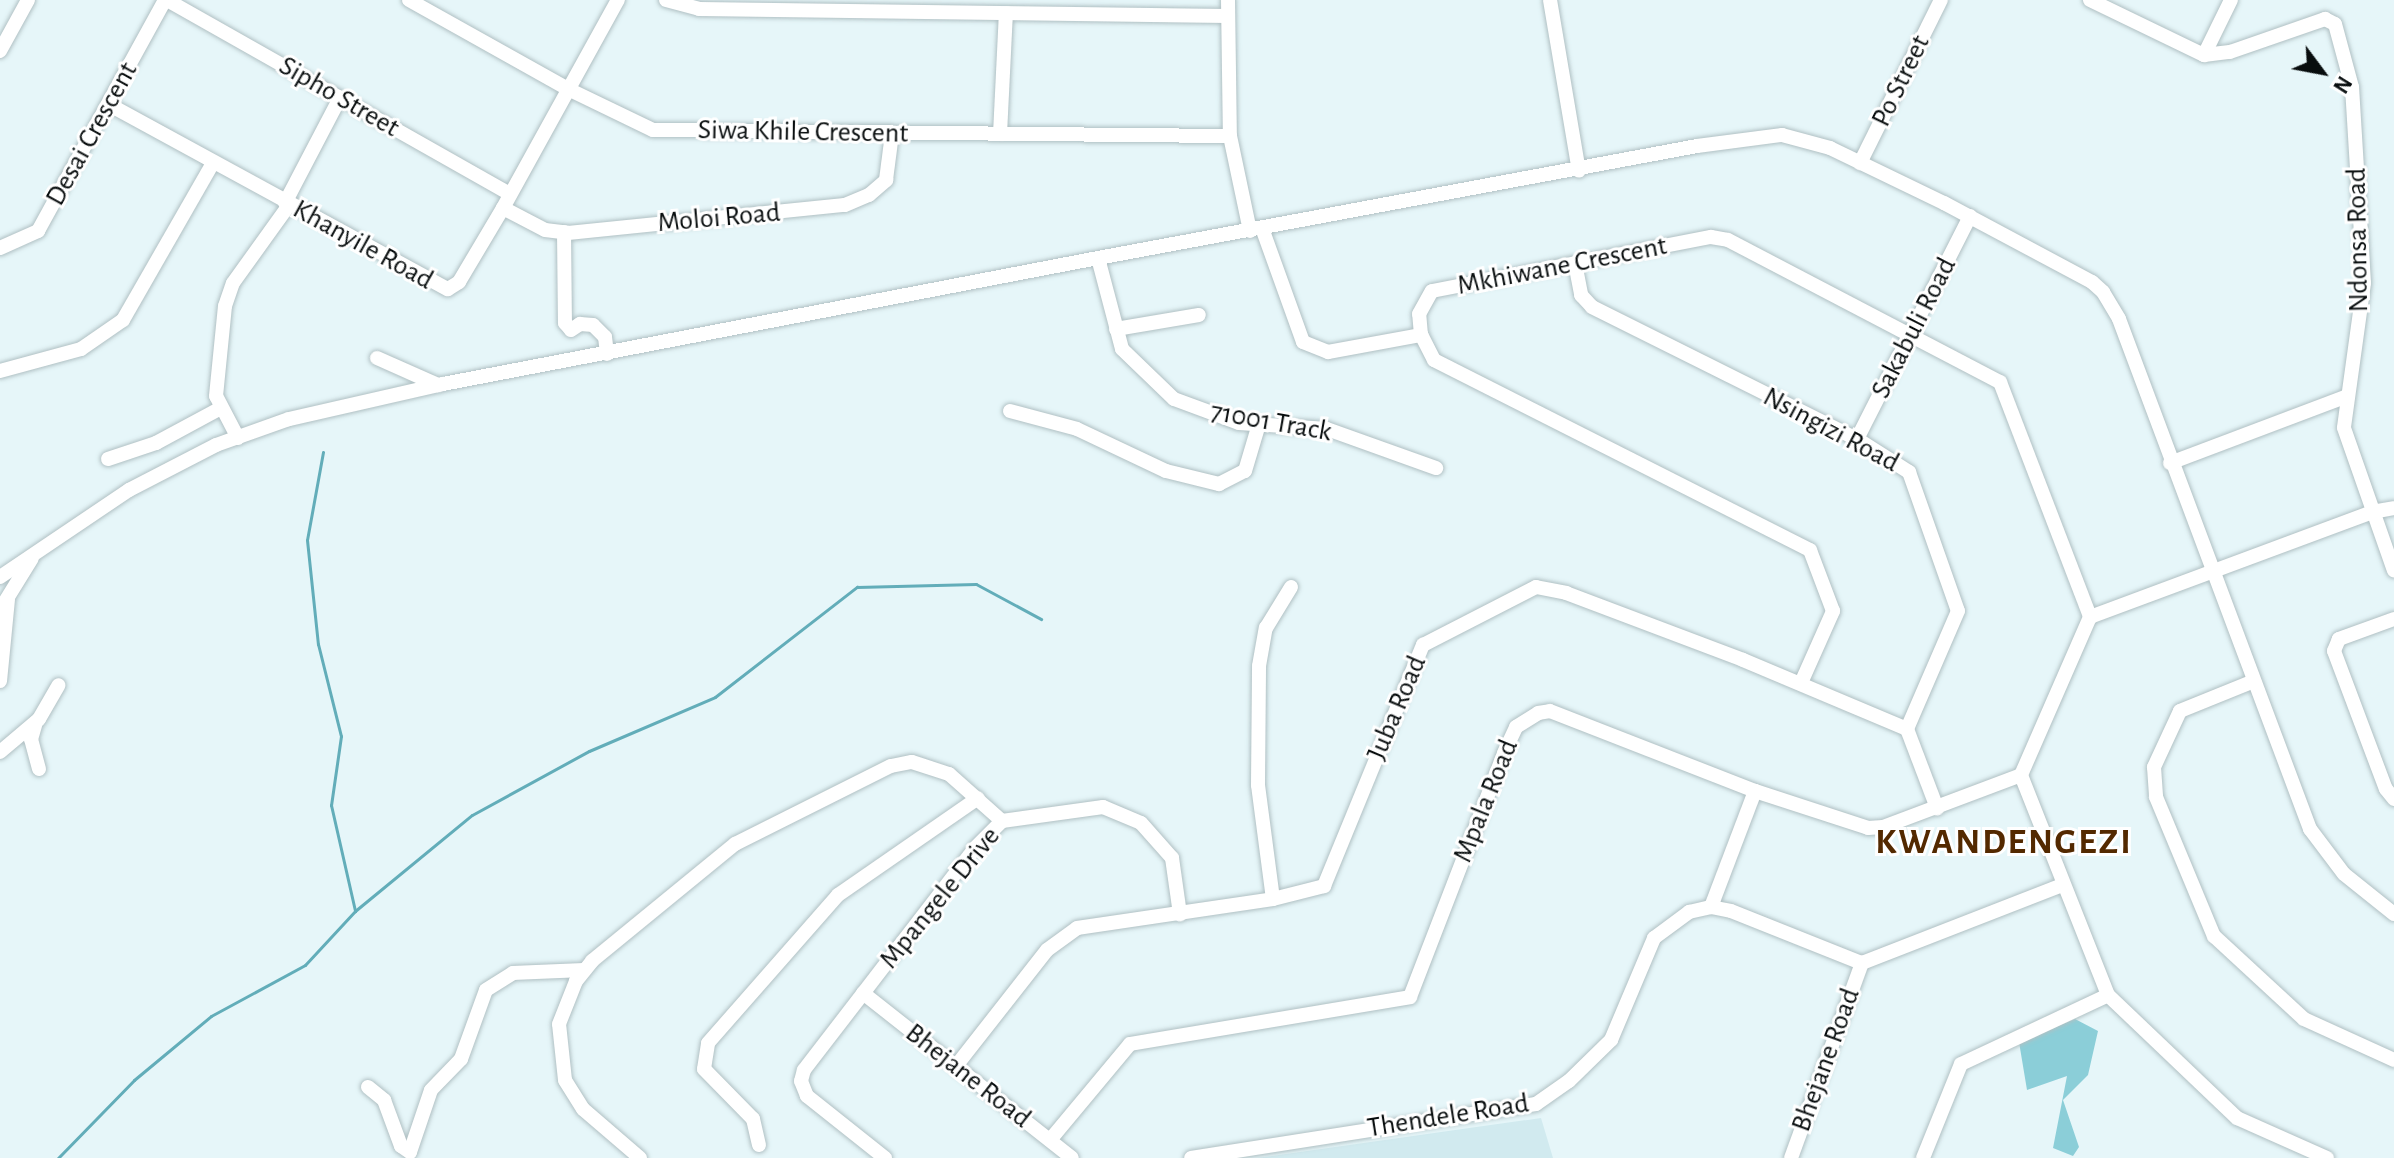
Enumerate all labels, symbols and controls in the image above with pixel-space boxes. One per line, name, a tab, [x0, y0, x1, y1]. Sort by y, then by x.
street label: Po Street	[1864, 30, 1938, 132]
north arrow	[2282, 32, 2362, 112]
street label: Sipho Street	[273, 49, 405, 145]
street label: Desai Crescent	[39, 56, 145, 212]
text: N	[2329, 72, 2356, 97]
street label: Siwa Khile Crescent	[698, 113, 908, 151]
street label: Ndonsa Road	[2340, 167, 2376, 313]
street label: Khanyile Road	[287, 193, 439, 297]
street label: Moloi Road	[656, 196, 782, 240]
street label: Mkhiwane Crescent	[1454, 229, 1670, 303]
street label: Sakabuli Road	[1864, 252, 1964, 404]
street label: Nsingizi Road	[1757, 380, 1905, 480]
street label: 71001 Track	[1208, 395, 1334, 449]
street label: Juba Road	[1360, 651, 1434, 765]
street label: Mpala Road	[1446, 735, 1526, 867]
street label: Mpangele Drive	[873, 820, 1007, 976]
district label: KWANDENGEZI	[1875, 821, 2133, 865]
street label: Bhejane Road	[1785, 984, 1867, 1136]
street label: Bhejane Road	[898, 1017, 1038, 1135]
street label: Thendele Road	[1365, 1087, 1531, 1145]

